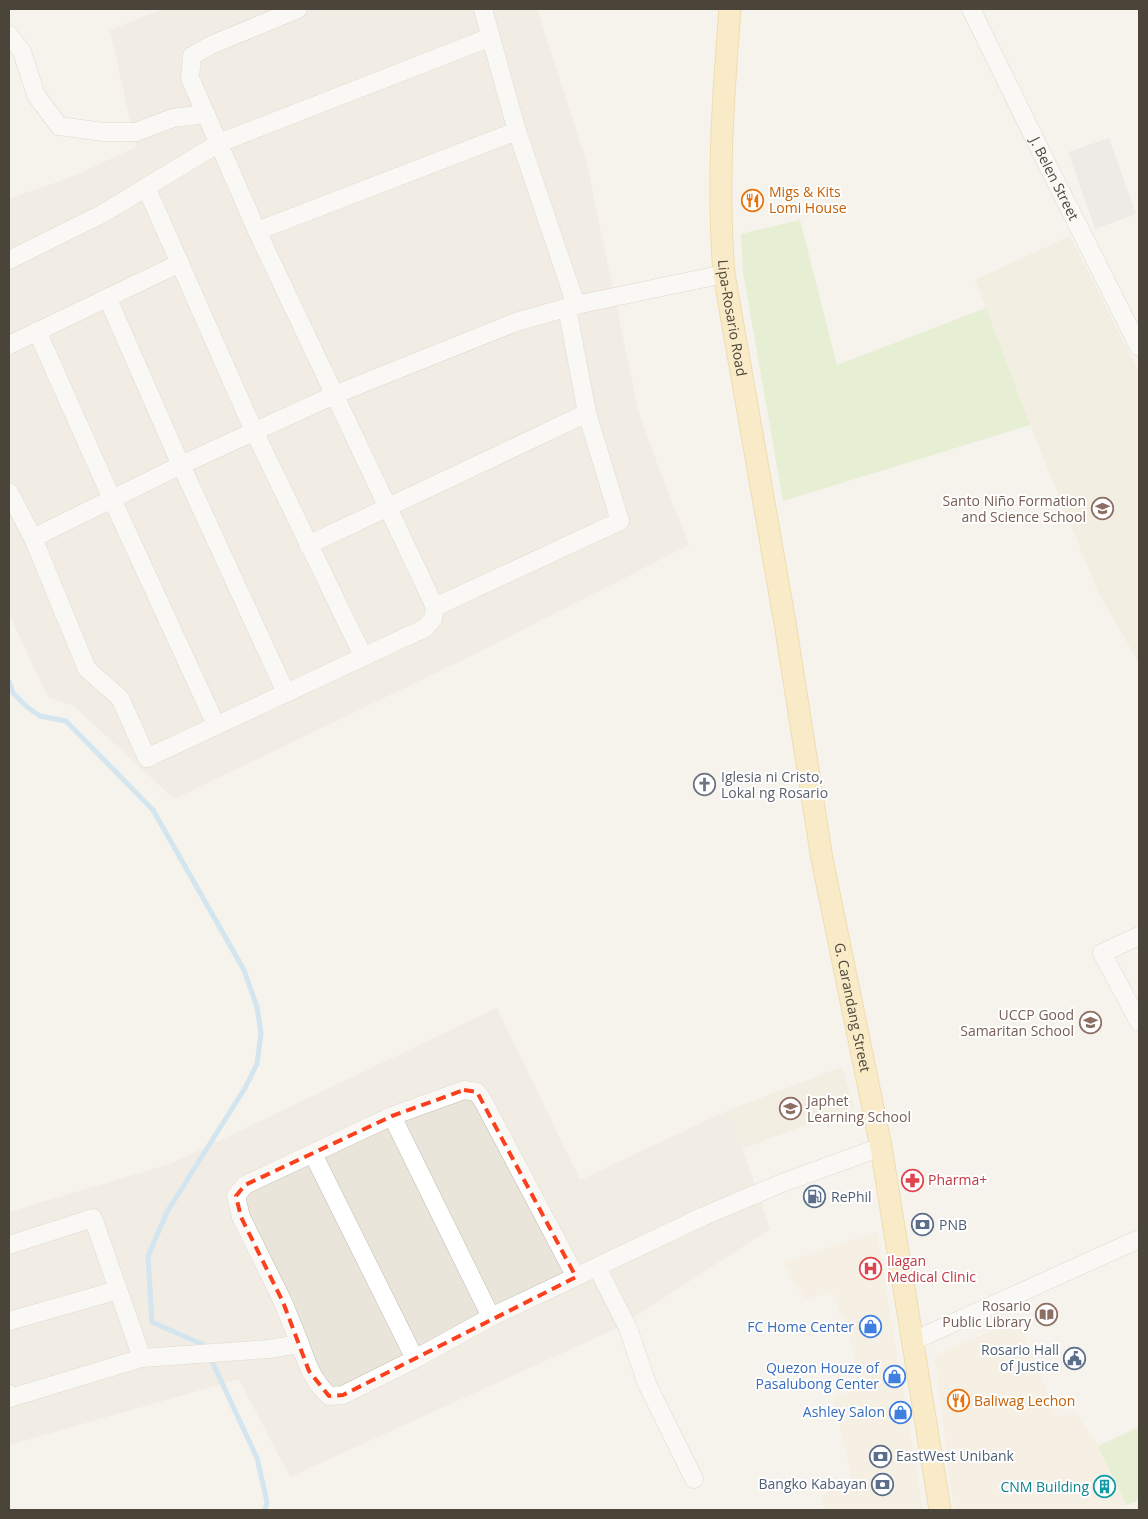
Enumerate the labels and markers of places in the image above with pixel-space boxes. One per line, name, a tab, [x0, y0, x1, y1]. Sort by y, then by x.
place label: Migs & Kits Lomi House	[769, 182, 847, 217]
restaurant icon: Migs & Kits Lomi House	[741, 188, 765, 212]
place label: Santo Niño Formation and Science School	[943, 491, 1086, 526]
school or university icon: Santo Niño Formation and Science School	[1090, 497, 1114, 521]
place label: Iglesia ni Cristo, Lokal ng Rosario	[721, 767, 828, 802]
church icon: Iglesia ni Cristo, Lokal ng Rosario	[693, 773, 717, 797]
place label: UCCP Good Samaritan School	[960, 1005, 1074, 1040]
school or university icon: UCCP Good Samaritan School	[1078, 1011, 1102, 1035]
place label: Japhet Learning School	[805, 1091, 911, 1126]
school or university icon: Japhet Learning School	[779, 1097, 803, 1121]
pharmacy icon: Pharma+	[900, 1168, 924, 1192]
place label: Pharma+	[928, 1170, 987, 1189]
fuel station icon: RePhil	[803, 1185, 827, 1209]
place label: RePhil	[831, 1187, 872, 1206]
bank icon: PNB	[911, 1213, 935, 1237]
place label: PNB	[939, 1215, 967, 1234]
place label: Ilagan Medical Clinic	[887, 1251, 976, 1286]
hospital icon: Ilagan Medical Clinic	[859, 1257, 883, 1281]
place label: Rosario Public Library	[942, 1296, 1032, 1331]
library icon: Rosario Public Library	[1035, 1302, 1059, 1326]
shop icon: FC Home Center	[858, 1315, 882, 1339]
place label: FC Home Center	[747, 1317, 854, 1336]
place label: Rosario Hall of Justice	[981, 1340, 1059, 1375]
public building icon: Rosario Hall of Justice	[1063, 1346, 1087, 1370]
place label: Quezon Houze of Pasalubong Center	[756, 1358, 880, 1393]
shop icon: Quezon Houze of Pasalubong Center	[883, 1364, 907, 1388]
restaurant icon: Baliwag Lechon	[946, 1389, 970, 1413]
place label: Baliwag Lechon	[974, 1391, 1075, 1410]
shop icon: Ashley Salon	[889, 1400, 913, 1424]
place label: Ashley Salon	[803, 1402, 885, 1421]
bank icon: EastWest Unibank	[868, 1444, 892, 1468]
place label: EastWest Unibank	[896, 1446, 1015, 1465]
bank icon: Bangko Kabayan	[871, 1472, 895, 1496]
place label: Bangko Kabayan	[759, 1474, 867, 1493]
building icon: CNM Building	[1093, 1475, 1117, 1499]
place label: CNM Building	[1000, 1477, 1089, 1496]

